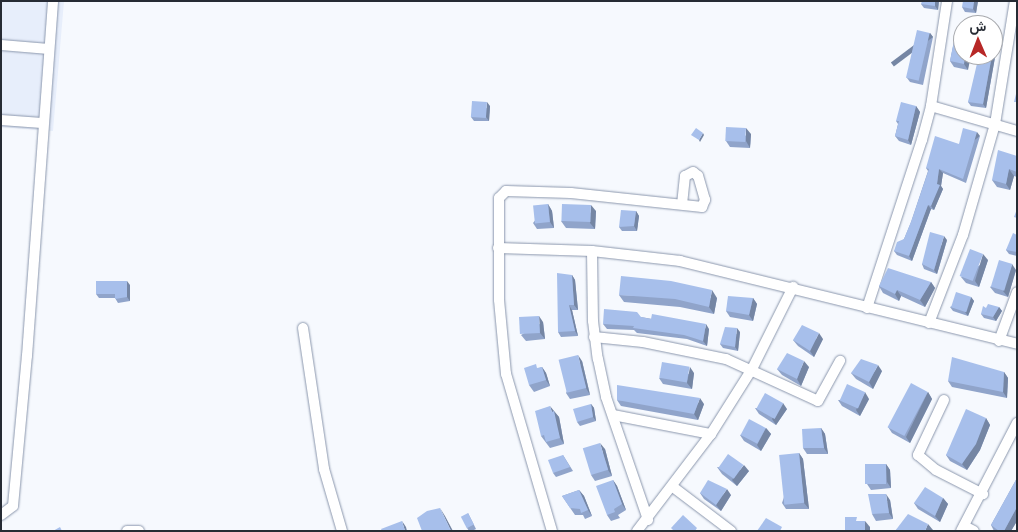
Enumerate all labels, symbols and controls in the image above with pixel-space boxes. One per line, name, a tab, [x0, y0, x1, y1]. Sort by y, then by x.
north arrow	[953, 15, 1003, 65]
text: ش	[969, 18, 986, 34]

